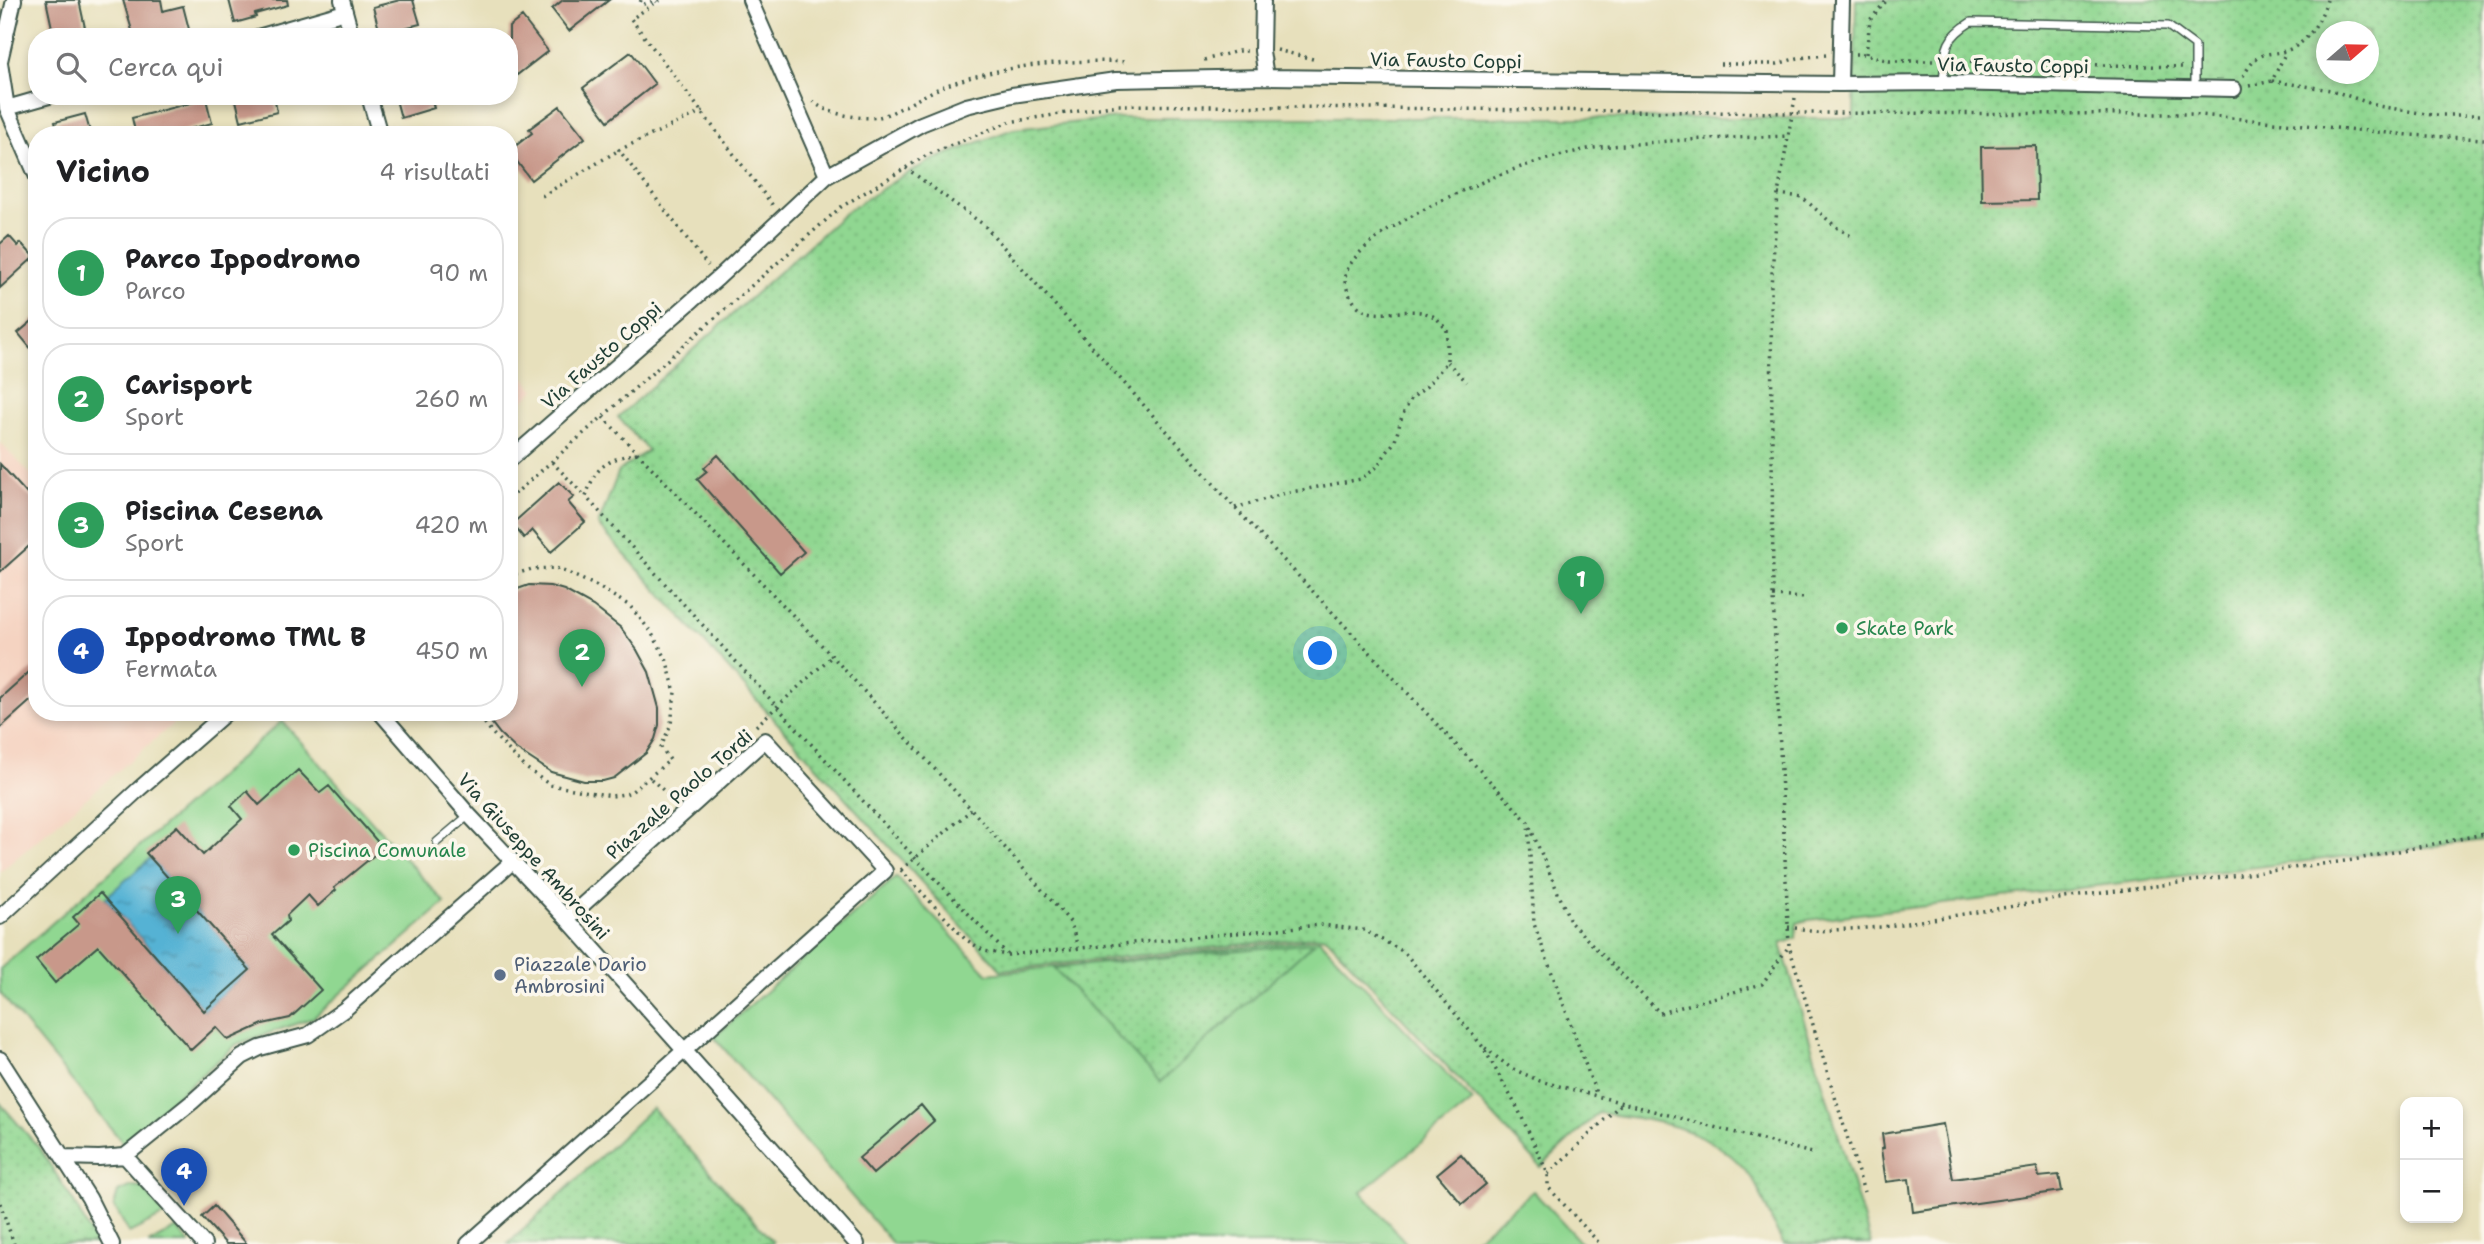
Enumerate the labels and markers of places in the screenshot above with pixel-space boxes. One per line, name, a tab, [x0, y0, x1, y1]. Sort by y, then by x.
pin: 1	[1558, 556, 1604, 614]
place label: Skate Park	[1856, 616, 1954, 641]
marker: Skate Park	[1834, 620, 1850, 636]
pin: 2	[559, 629, 605, 687]
place label: Piscina Comunale	[308, 838, 466, 863]
marker: Piscina Comunale	[286, 842, 302, 858]
pin: 3	[155, 876, 201, 934]
place label: Piazzale Dario Ambrosini	[514, 952, 647, 999]
marker: Piazzale Dario Ambrosini	[492, 967, 508, 983]
pin: 4	[161, 1148, 207, 1206]

